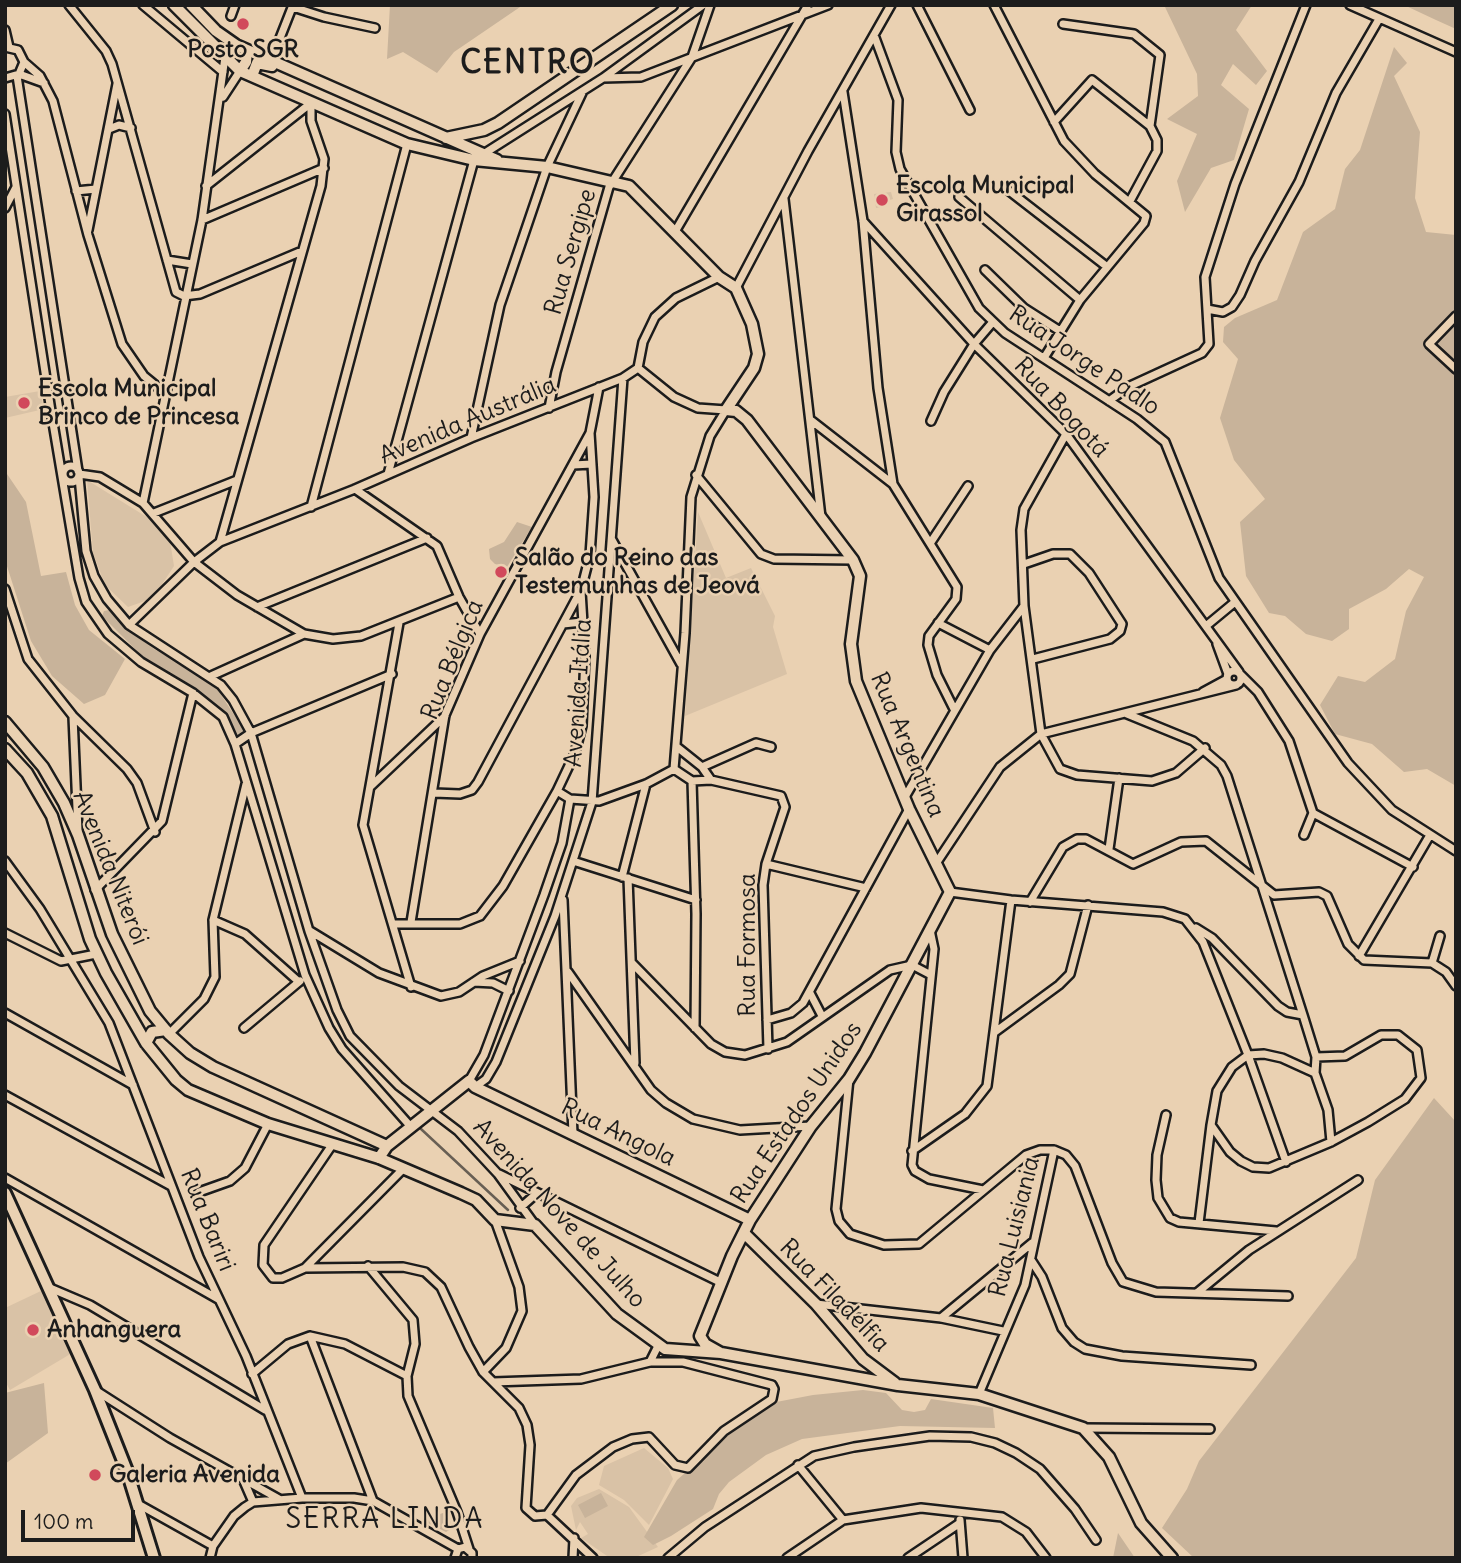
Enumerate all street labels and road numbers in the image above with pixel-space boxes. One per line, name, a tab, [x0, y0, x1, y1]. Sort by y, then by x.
street label: Rua Sergipe	[539, 186, 603, 318]
street label: Rua Jorge Padlo	[1003, 300, 1165, 422]
street label: Rua Bogotá	[1007, 352, 1115, 464]
street label: Avenida Austrália	[375, 371, 561, 471]
street label: Rua Bélgica	[416, 596, 490, 724]
street label: Avenida Itália	[559, 618, 599, 768]
street label: Rua Argentina	[864, 668, 950, 822]
street label: Avenida Niterói	[66, 787, 154, 949]
street label: Rua Formosa	[734, 873, 762, 1017]
street label: Rua Estados Unidos	[725, 1016, 869, 1210]
street label: Rua Angola	[556, 1093, 680, 1173]
street label: Avenida Nove de Julho	[467, 1114, 651, 1314]
street label: Rua Luisiania	[984, 1154, 1046, 1300]
street label: Rua Bariri	[173, 1164, 241, 1276]
street label: Rua Filadélfia	[773, 1234, 895, 1358]

